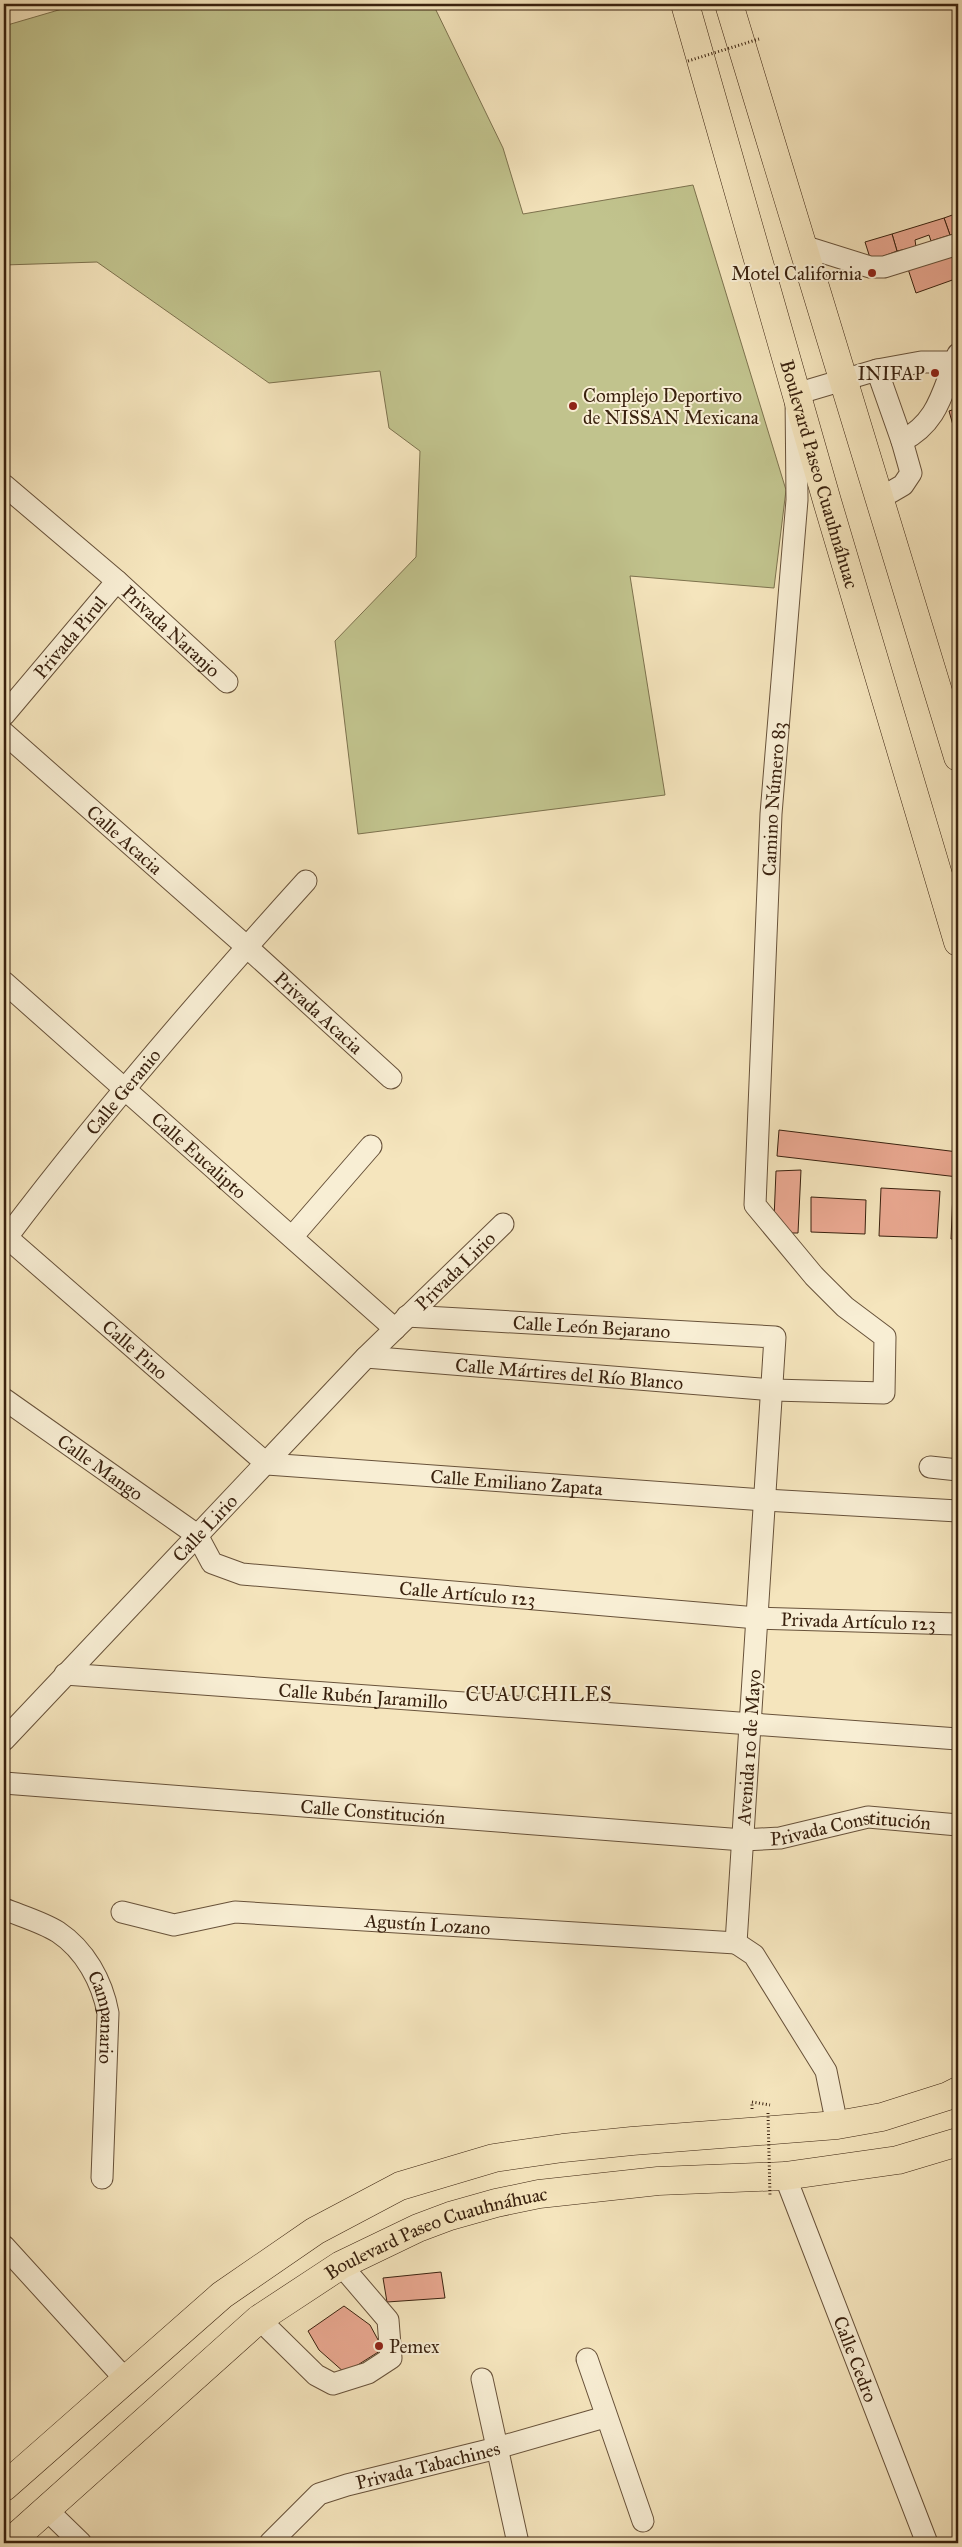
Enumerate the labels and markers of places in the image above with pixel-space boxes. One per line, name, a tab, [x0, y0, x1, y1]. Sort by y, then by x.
place label: Motel California	[731, 262, 863, 285]
marker: Motel California	[866, 267, 878, 279]
place label: INIFAP	[857, 362, 925, 385]
marker: INIFAP	[929, 367, 941, 379]
place label: Complejo Deportivo de NISSAN Mexicana	[583, 384, 760, 429]
marker: Complejo Deportivo de NISSAN Mexicana	[567, 400, 579, 412]
place label: Pemex	[389, 2335, 440, 2358]
marker: Pemex	[373, 2340, 385, 2352]

